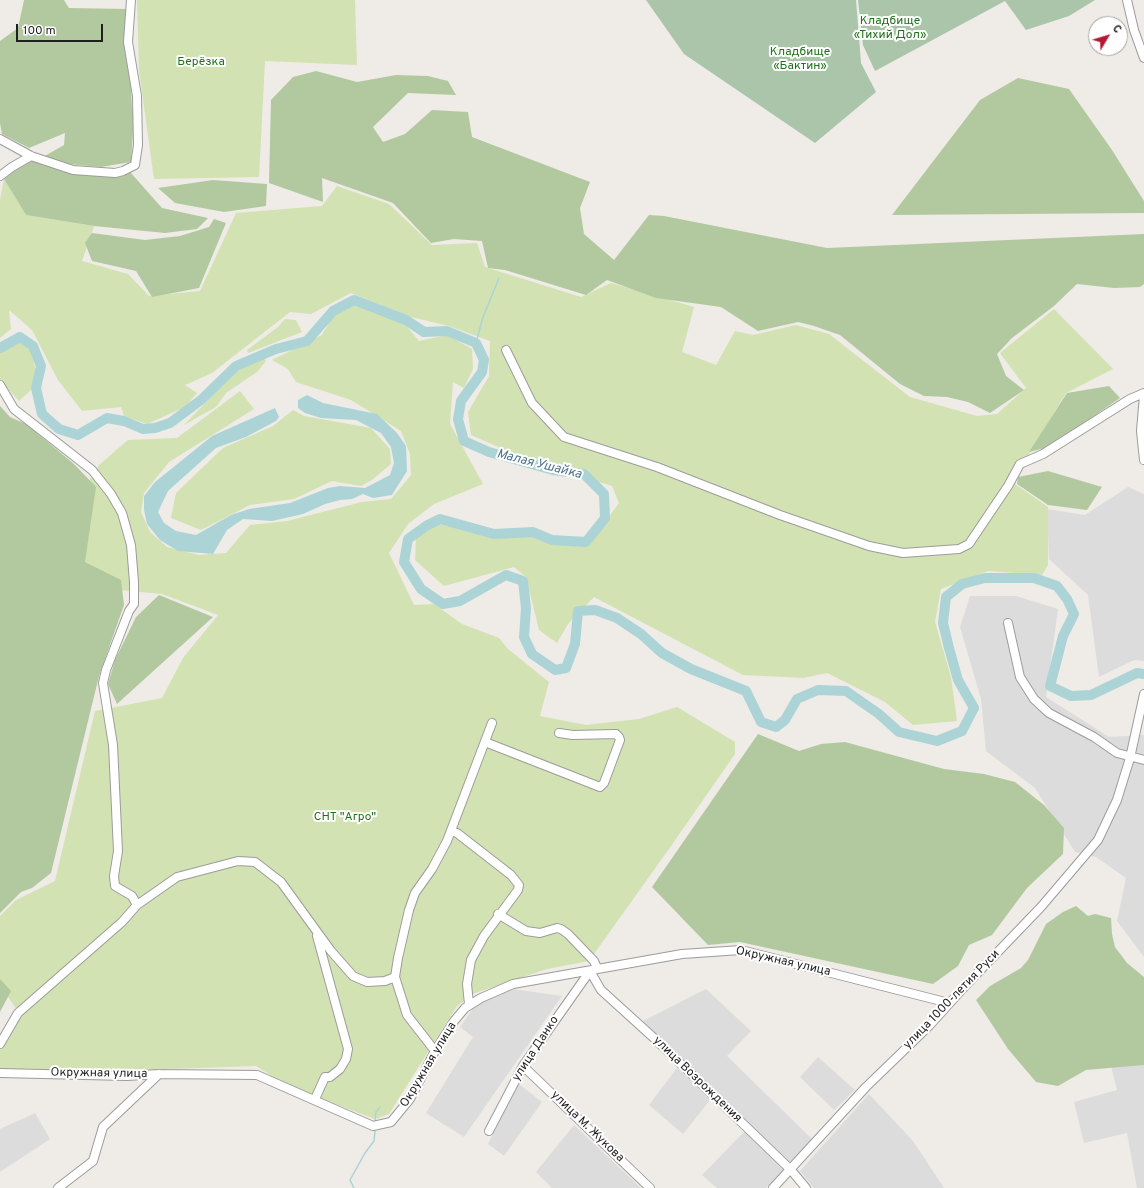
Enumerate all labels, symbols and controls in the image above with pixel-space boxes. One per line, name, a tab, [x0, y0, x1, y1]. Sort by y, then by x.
park label: Кладбище «Тихий Дол»	[854, 15, 926, 43]
scale bar	[18, 16, 105, 42]
north arrow	[1088, 16, 1128, 56]
text: С	[1109, 22, 1124, 36]
text: 100 m	[23, 23, 56, 39]
park label: Кладбище «Бактин»	[770, 46, 830, 74]
park label: Берёзка	[177, 56, 225, 70]
water label: Малая Ушайка	[495, 447, 583, 483]
park label: СНТ "Агро"	[314, 811, 376, 825]
street label: Окружная улица	[734, 944, 832, 980]
street label: улица 1000-летия Руси	[901, 947, 1003, 1053]
street label: улица Данко	[510, 1014, 562, 1084]
street label: Окружная улица	[398, 1020, 460, 1110]
street label: улица Возрождения	[650, 1034, 744, 1126]
street label: Окружная улица	[51, 1066, 147, 1082]
street label: улица М. Жукова	[547, 1088, 627, 1166]

